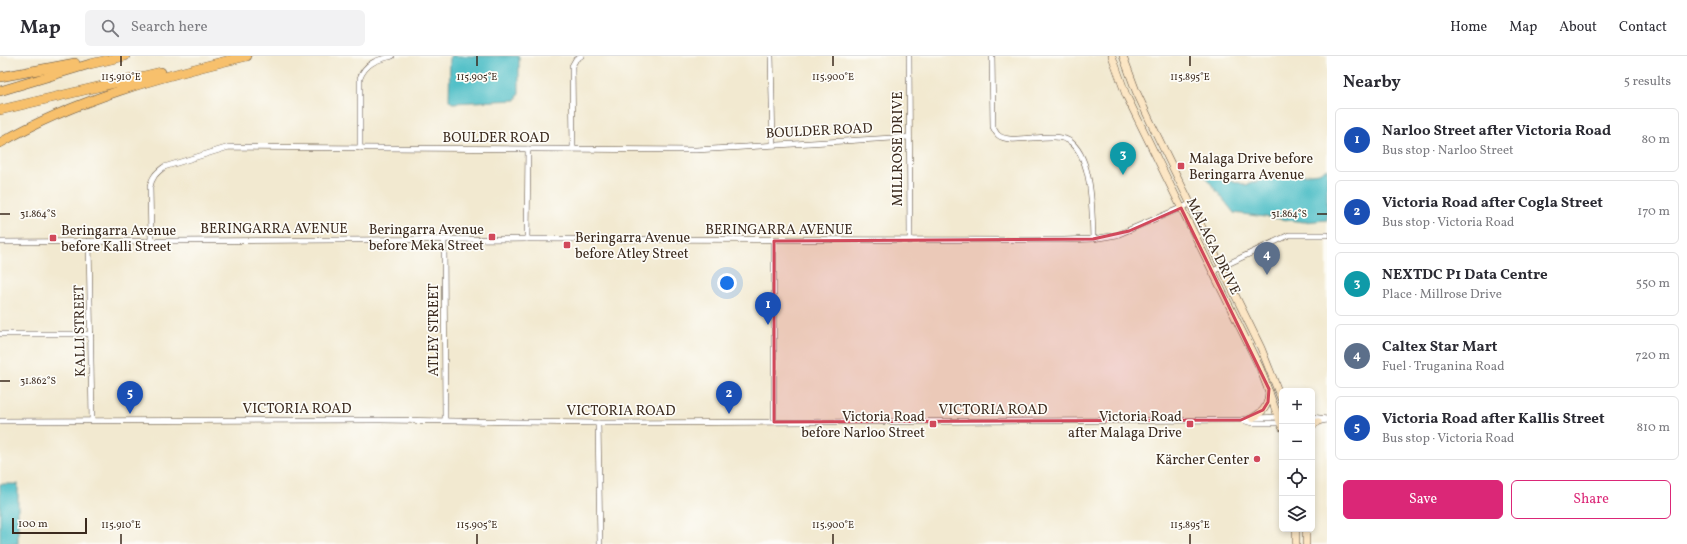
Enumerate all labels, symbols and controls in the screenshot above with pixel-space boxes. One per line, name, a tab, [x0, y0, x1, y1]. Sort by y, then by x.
search box	[85, 10, 365, 46]
text: Map	[20, 15, 61, 41]
icon: search	[99, 17, 121, 39]
text: Search here	[131, 17, 208, 38]
text: Home	[1450, 18, 1487, 37]
text: Map	[1509, 18, 1537, 37]
text: About	[1559, 18, 1597, 37]
text: Contact	[1619, 18, 1667, 37]
text: 115.910°E	[101, 70, 141, 84]
text: 115.905°E	[457, 70, 497, 84]
text: 115.900°E	[812, 70, 854, 84]
text: 115.895°E	[1170, 70, 1210, 84]
text: Nearby	[1343, 71, 1401, 94]
text: 5 results	[1624, 73, 1671, 91]
street label: MILLROSE DRIVE	[889, 91, 908, 207]
street label: BOULDER ROAD	[765, 119, 873, 144]
text: Narloo Street after Victoria Road	[1382, 121, 1611, 142]
street label: BOULDER ROAD	[443, 129, 549, 148]
text: 1	[1354, 131, 1360, 149]
text: 80 m	[1641, 131, 1670, 149]
pin: 3	[1110, 142, 1136, 175]
text: Bus stop · Narloo Street	[1382, 142, 1514, 160]
place label: Malaga Drive before Beringarra Avenue	[1189, 150, 1313, 185]
marker: Malaga Drive before Beringarra Avenue	[1176, 161, 1186, 171]
text: Victoria Road after Cogla Street	[1382, 193, 1603, 214]
street label: MALAGA DRIVE	[1181, 195, 1244, 298]
text: 2	[1354, 203, 1360, 221]
text: 170 m	[1637, 203, 1670, 221]
text: 31.864°S	[20, 207, 56, 221]
text: 31.864°S	[1271, 207, 1307, 221]
text: Bus stop · Victoria Road	[1382, 214, 1514, 232]
street label: BERINGARRA AVENUE	[200, 220, 348, 239]
place label: Beringarra Avenue before Meka Street	[369, 221, 484, 256]
street label: BERINGARRA AVENUE	[705, 221, 853, 240]
place label: Beringarra Avenue before Kalli Street	[61, 222, 177, 257]
place label: Beringarra Avenue before Atley Street	[575, 229, 691, 264]
marker: Beringarra Avenue before Meka Street	[487, 232, 497, 242]
marker: Beringarra Avenue before Kalli Street	[48, 233, 58, 243]
marker: Beringarra Avenue before Atley Street	[562, 240, 572, 250]
pin: 4	[1254, 242, 1280, 275]
text: NEXTDC P1 Data Centre	[1382, 265, 1548, 286]
your location	[717, 273, 737, 293]
text: 3	[1354, 275, 1360, 293]
text: 550 m	[1636, 275, 1670, 293]
street label: ATLEY STREET	[425, 283, 444, 377]
street label: KALLI STREET	[70, 285, 91, 377]
text: Place · Millrose Drive	[1382, 286, 1502, 304]
pin: 1	[755, 292, 781, 325]
text: Caltex Star Mart	[1382, 337, 1497, 358]
text: 4	[1353, 347, 1361, 365]
text: 720 m	[1635, 347, 1670, 365]
text: Fuel · Truganina Road	[1382, 358, 1505, 376]
text: 31.862°S	[20, 374, 56, 388]
pin: 5	[117, 381, 143, 414]
pin: 2	[716, 381, 742, 414]
map controls	[1279, 388, 1315, 532]
button: +	[1279, 388, 1315, 424]
street label: VICTORIA ROAD	[243, 400, 351, 419]
street label: VICTORIA ROAD	[939, 401, 1047, 420]
street label: VICTORIA ROAD	[567, 402, 675, 421]
place label: Victoria Road before Narloo Street	[801, 408, 925, 443]
place label: Victoria Road after Malaga Drive	[1068, 408, 1182, 443]
text: Victoria Road after Kallis Street	[1382, 409, 1605, 430]
marker: Victoria Road before Narloo Street	[928, 419, 938, 429]
marker: Victoria Road after Malaga Drive	[1185, 419, 1195, 429]
text: 5	[1354, 419, 1360, 437]
text: 810 m	[1636, 419, 1670, 437]
button: −	[1279, 424, 1315, 460]
text: Bus stop · Victoria Road	[1382, 430, 1514, 448]
place label: Kärcher Center	[1156, 451, 1249, 470]
marker: Kärcher Center	[1252, 454, 1262, 464]
button: locate	[1279, 460, 1315, 496]
button: Save	[1343, 480, 1503, 519]
button: Share	[1511, 480, 1671, 519]
button: layers	[1279, 496, 1315, 532]
scale bar	[12, 516, 87, 535]
text: 100 m	[18, 517, 48, 532]
text: 115.910°E	[101, 518, 141, 532]
text: 115.905°E	[457, 518, 497, 532]
text: 115.900°E	[812, 518, 854, 532]
text: 115.895°E	[1170, 518, 1210, 532]

